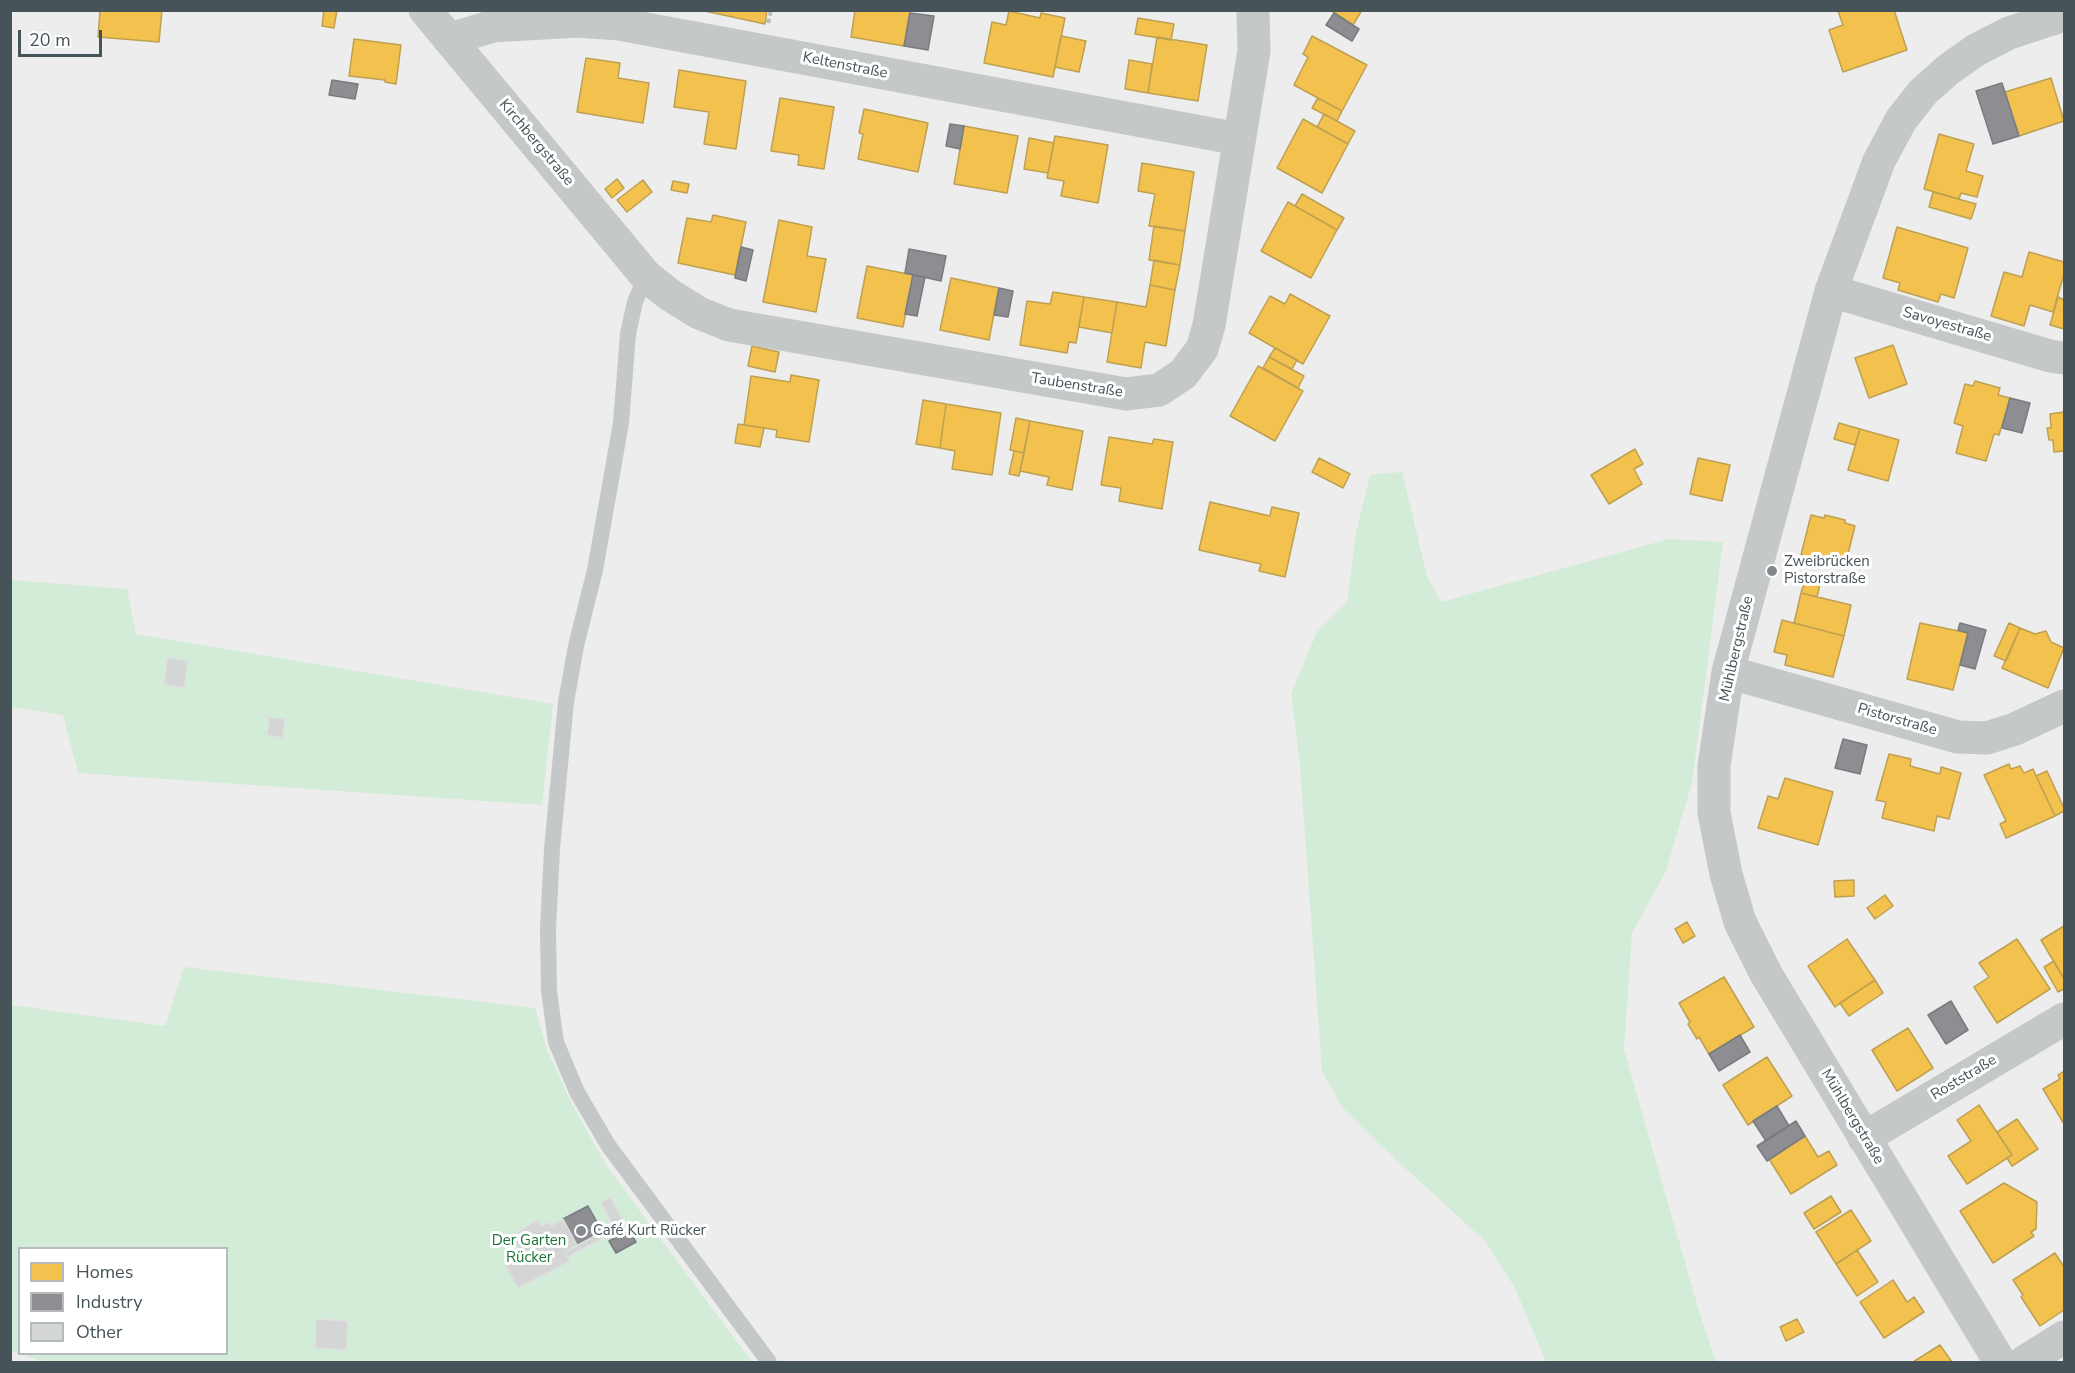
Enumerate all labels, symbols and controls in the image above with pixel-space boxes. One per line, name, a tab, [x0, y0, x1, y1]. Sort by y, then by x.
scale bar	[21, 18, 105, 56]
text: 20 m	[29, 28, 71, 52]
street label: Keltenstraße	[801, 49, 889, 83]
street label: Kirchbergstraße	[495, 96, 577, 190]
street label: Savoyestraße	[1901, 304, 1993, 346]
street label: Taubenstraße	[1030, 370, 1124, 402]
place label: Zweibrücken Pistorstraße	[1784, 553, 1870, 588]
marker: Zweibrücken Pistorstraße	[1765, 564, 1779, 578]
street label: Mühlbergstraße	[1716, 594, 1758, 704]
street label: Pistorstraße	[1855, 700, 1939, 740]
street label: Roststraße	[1928, 1051, 2000, 1105]
street label: Mühlbergstraße	[1817, 1066, 1887, 1168]
place label: Café Kurt Rücker	[593, 1222, 706, 1240]
marker: Café Kurt Rücker	[574, 1224, 588, 1238]
park label: Der Garten Rücker	[492, 1232, 566, 1267]
legend	[18, 1247, 228, 1355]
text: Homes	[76, 1260, 133, 1284]
text: Industry	[76, 1290, 143, 1314]
text: Other	[76, 1320, 122, 1344]

